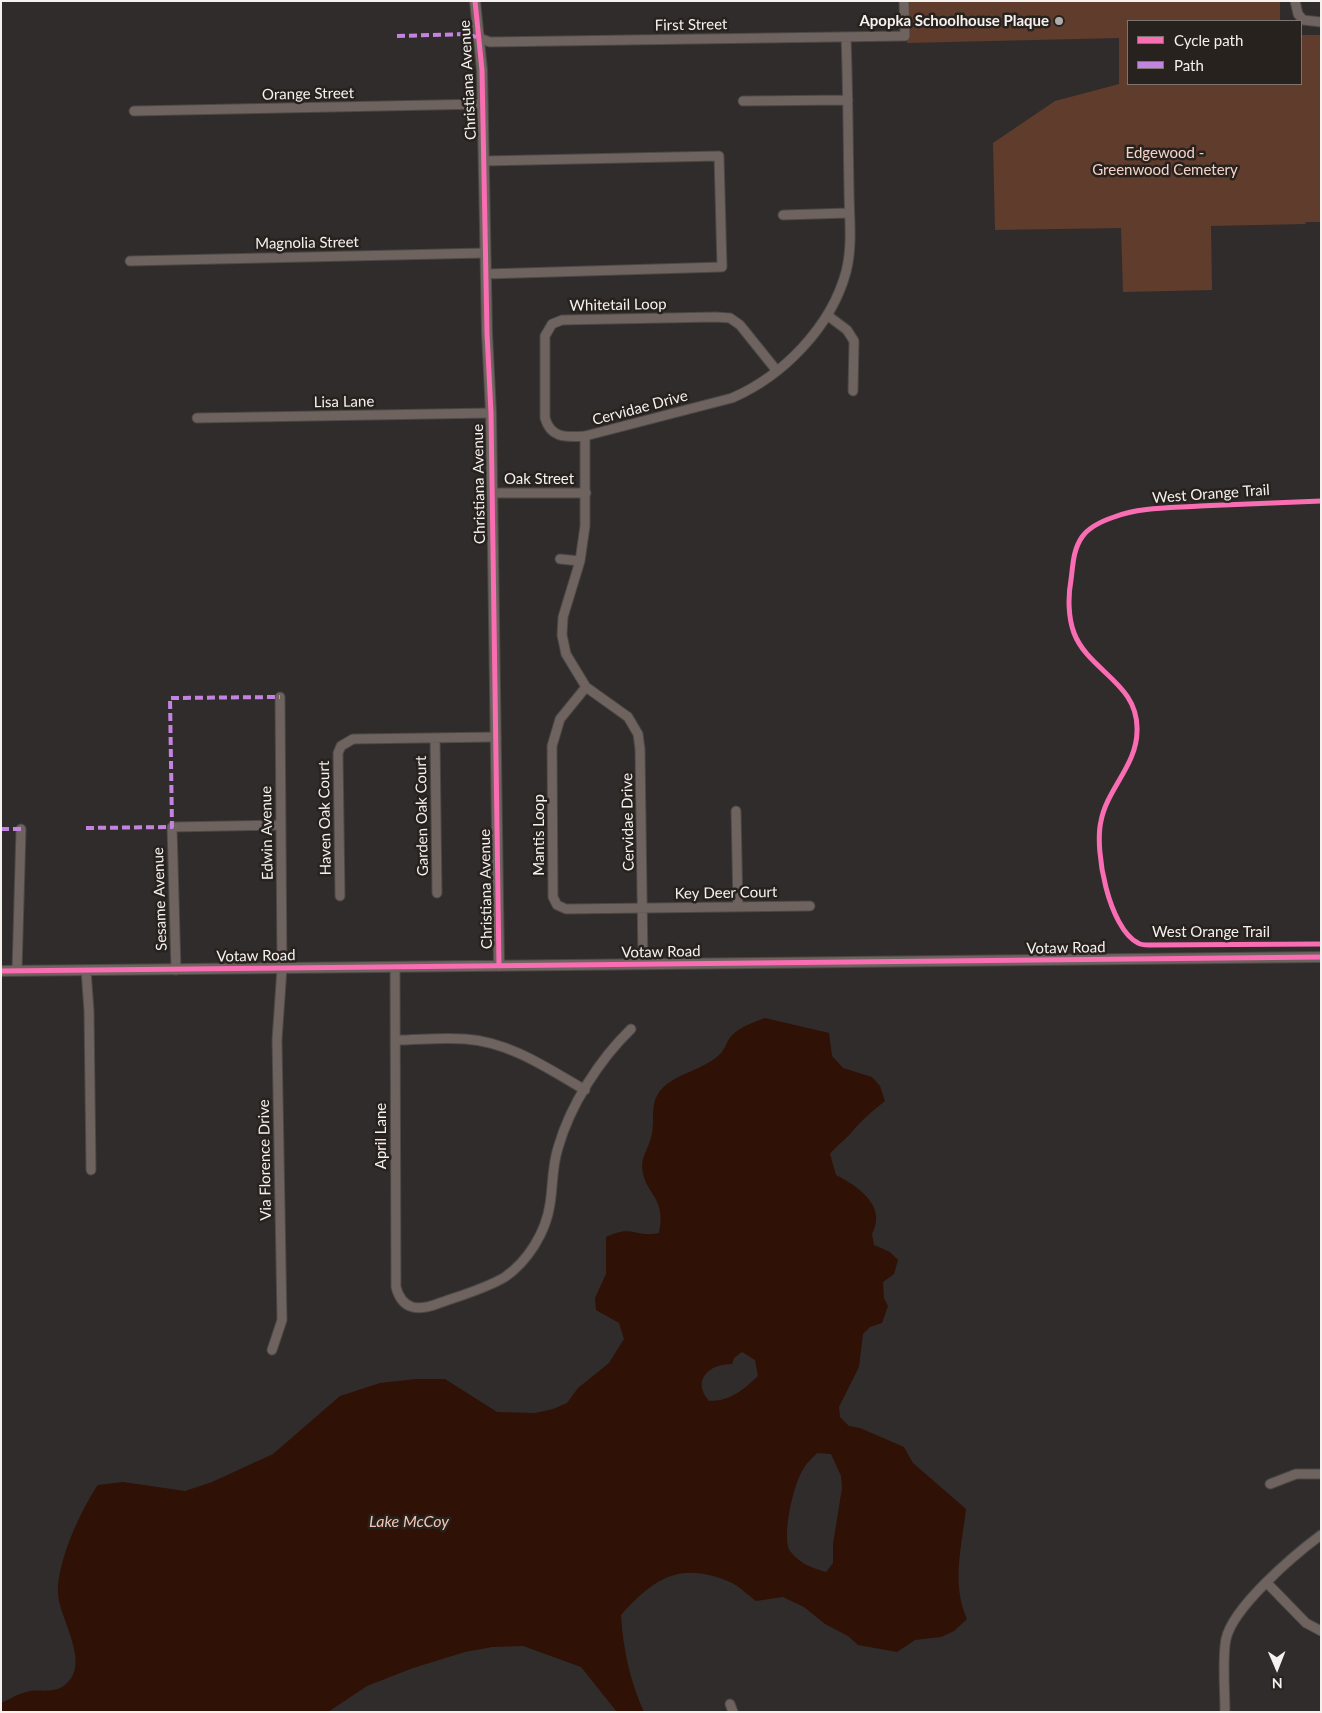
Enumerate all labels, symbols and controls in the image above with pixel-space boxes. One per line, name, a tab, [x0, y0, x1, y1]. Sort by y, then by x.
place label: Apopka Schoolhouse Plaque	[859, 12, 1049, 30]
street label: First Street	[655, 15, 727, 35]
marker: Apopka Schoolhouse Plaque	[1053, 15, 1065, 27]
street label: Christiana Avenue	[456, 20, 480, 140]
legend	[1127, 20, 1302, 85]
text: Cycle path	[1174, 31, 1243, 49]
text: Path	[1174, 56, 1204, 74]
street label: Orange Street	[262, 84, 354, 104]
park label: Edgewood - Greenwood Cemetery	[1092, 144, 1238, 179]
street label: Magnolia Street	[255, 233, 359, 253]
street label: Whitetail Loop	[569, 295, 667, 315]
street label: Cervidae Drive	[590, 387, 690, 429]
street label: Lisa Lane	[314, 392, 374, 412]
street label: Christiana Avenue	[469, 424, 489, 544]
street label: Oak Street	[504, 470, 574, 488]
street label: West Orange Trail	[1152, 481, 1270, 507]
street label: Garden Oak Court	[412, 756, 432, 876]
street label: Haven Oak Court	[315, 761, 335, 875]
street label: Cervidae Drive	[618, 773, 638, 871]
street label: Edwin Avenue	[257, 786, 277, 880]
street label: Mantis Loop	[530, 794, 548, 876]
street label: Christiana Avenue	[476, 829, 496, 949]
street label: Sesame Avenue	[149, 847, 171, 951]
street label: Key Deer Court	[675, 883, 777, 903]
street label: West Orange Trail	[1152, 923, 1270, 941]
street label: Votaw Road	[1026, 938, 1106, 958]
street label: Votaw Road	[621, 942, 701, 962]
street label: Votaw Road	[216, 946, 296, 966]
street label: Via Florence Drive	[255, 1099, 275, 1221]
street label: April Lane	[372, 1103, 390, 1169]
water label: Lake McCoy	[369, 1512, 449, 1532]
north arrow	[1252, 1643, 1302, 1693]
text: N	[1272, 1675, 1283, 1692]

